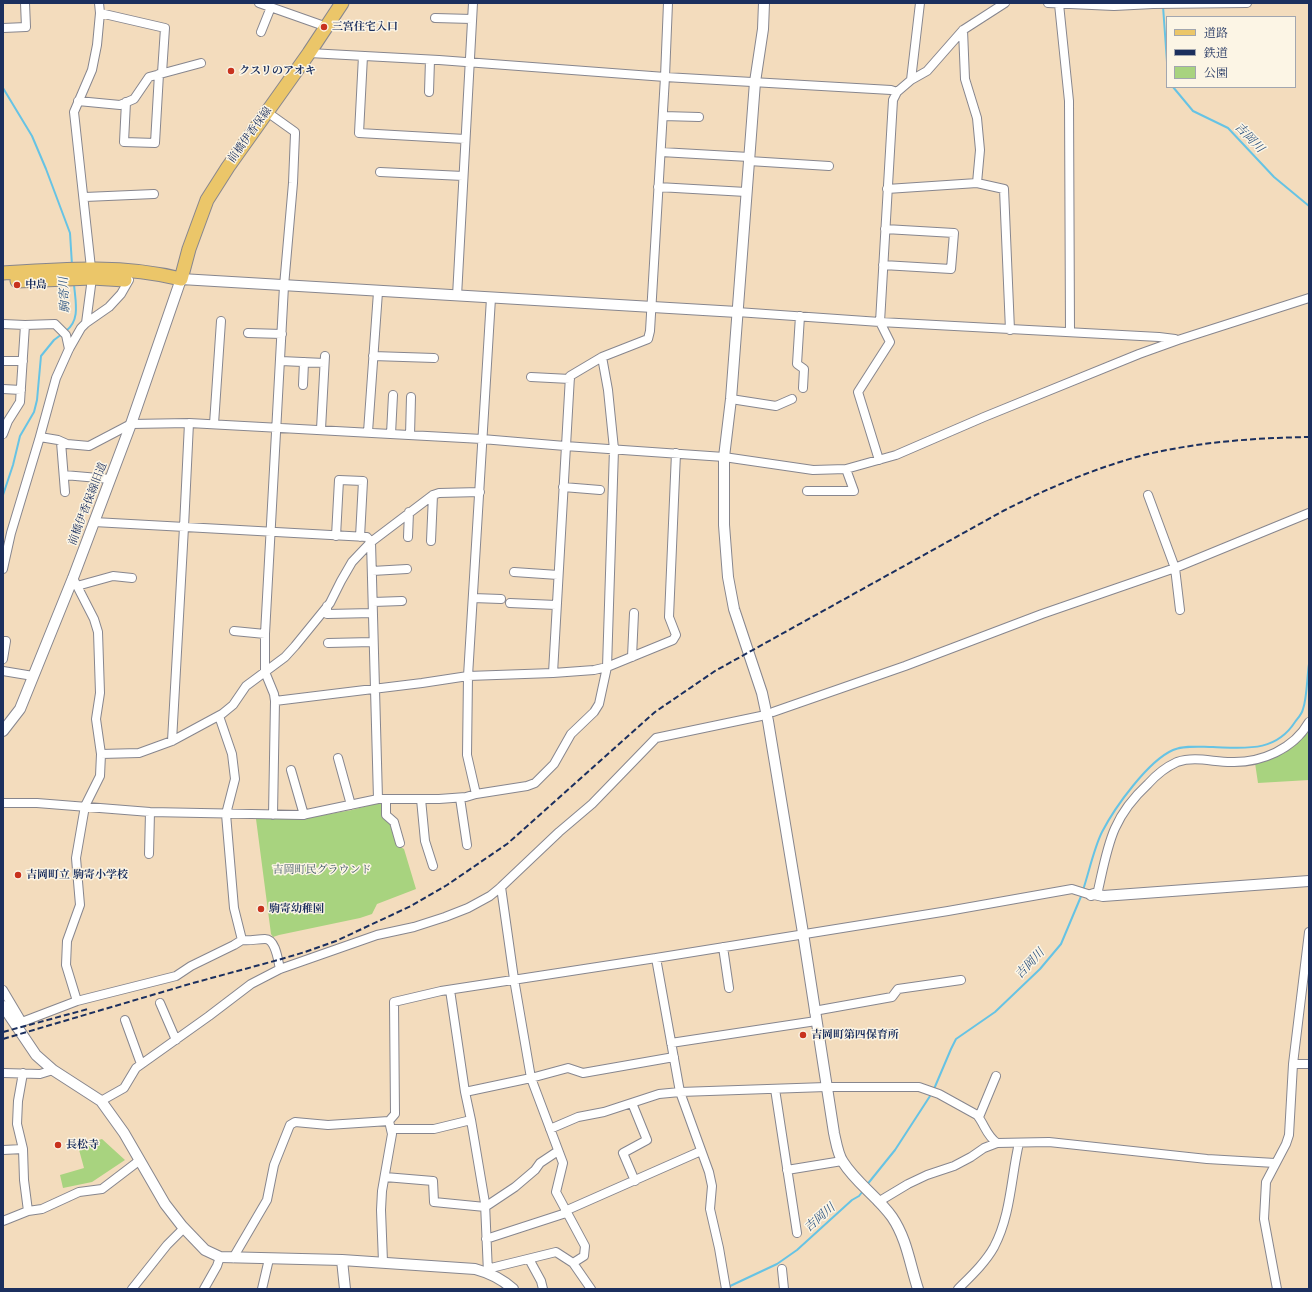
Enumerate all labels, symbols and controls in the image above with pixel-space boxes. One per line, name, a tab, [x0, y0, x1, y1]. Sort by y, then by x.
legend	[1166, 16, 1296, 88]
place label: 三宮住宅入口	[332, 20, 398, 34]
marker: 三宮住宅入口	[319, 22, 329, 32]
text: 道路	[1204, 28, 1228, 40]
text: 鉄道	[1204, 48, 1228, 60]
place label: クスリのアオキ	[239, 64, 316, 78]
marker: クスリのアオキ	[226, 66, 236, 76]
text: 公園	[1204, 68, 1228, 80]
street label: 前橋伊香保線	[225, 104, 275, 166]
water label: 吉岡川	[1231, 120, 1267, 156]
water label: 駒寄川	[57, 277, 73, 313]
place label: 中島	[25, 278, 47, 292]
marker: 中島	[12, 280, 22, 290]
street label: 前橋伊香保線旧道	[66, 461, 110, 547]
park label: 吉岡町民グラウンド	[273, 863, 371, 877]
place label: 吉岡町立 駒寄小学校	[26, 868, 128, 882]
marker: 吉岡町立 駒寄小学校	[13, 870, 23, 880]
place label: 駒寄幼稚園	[269, 902, 324, 916]
marker: 駒寄幼稚園	[256, 904, 266, 914]
water label: 吉岡川	[1012, 946, 1048, 982]
place label: 吉岡町第四保育所	[811, 1028, 899, 1042]
marker: 吉岡町第四保育所	[798, 1030, 808, 1040]
place label: 長松寺	[66, 1138, 99, 1152]
marker: 長松寺	[53, 1140, 63, 1150]
water label: 吉岡川	[802, 1201, 838, 1235]

